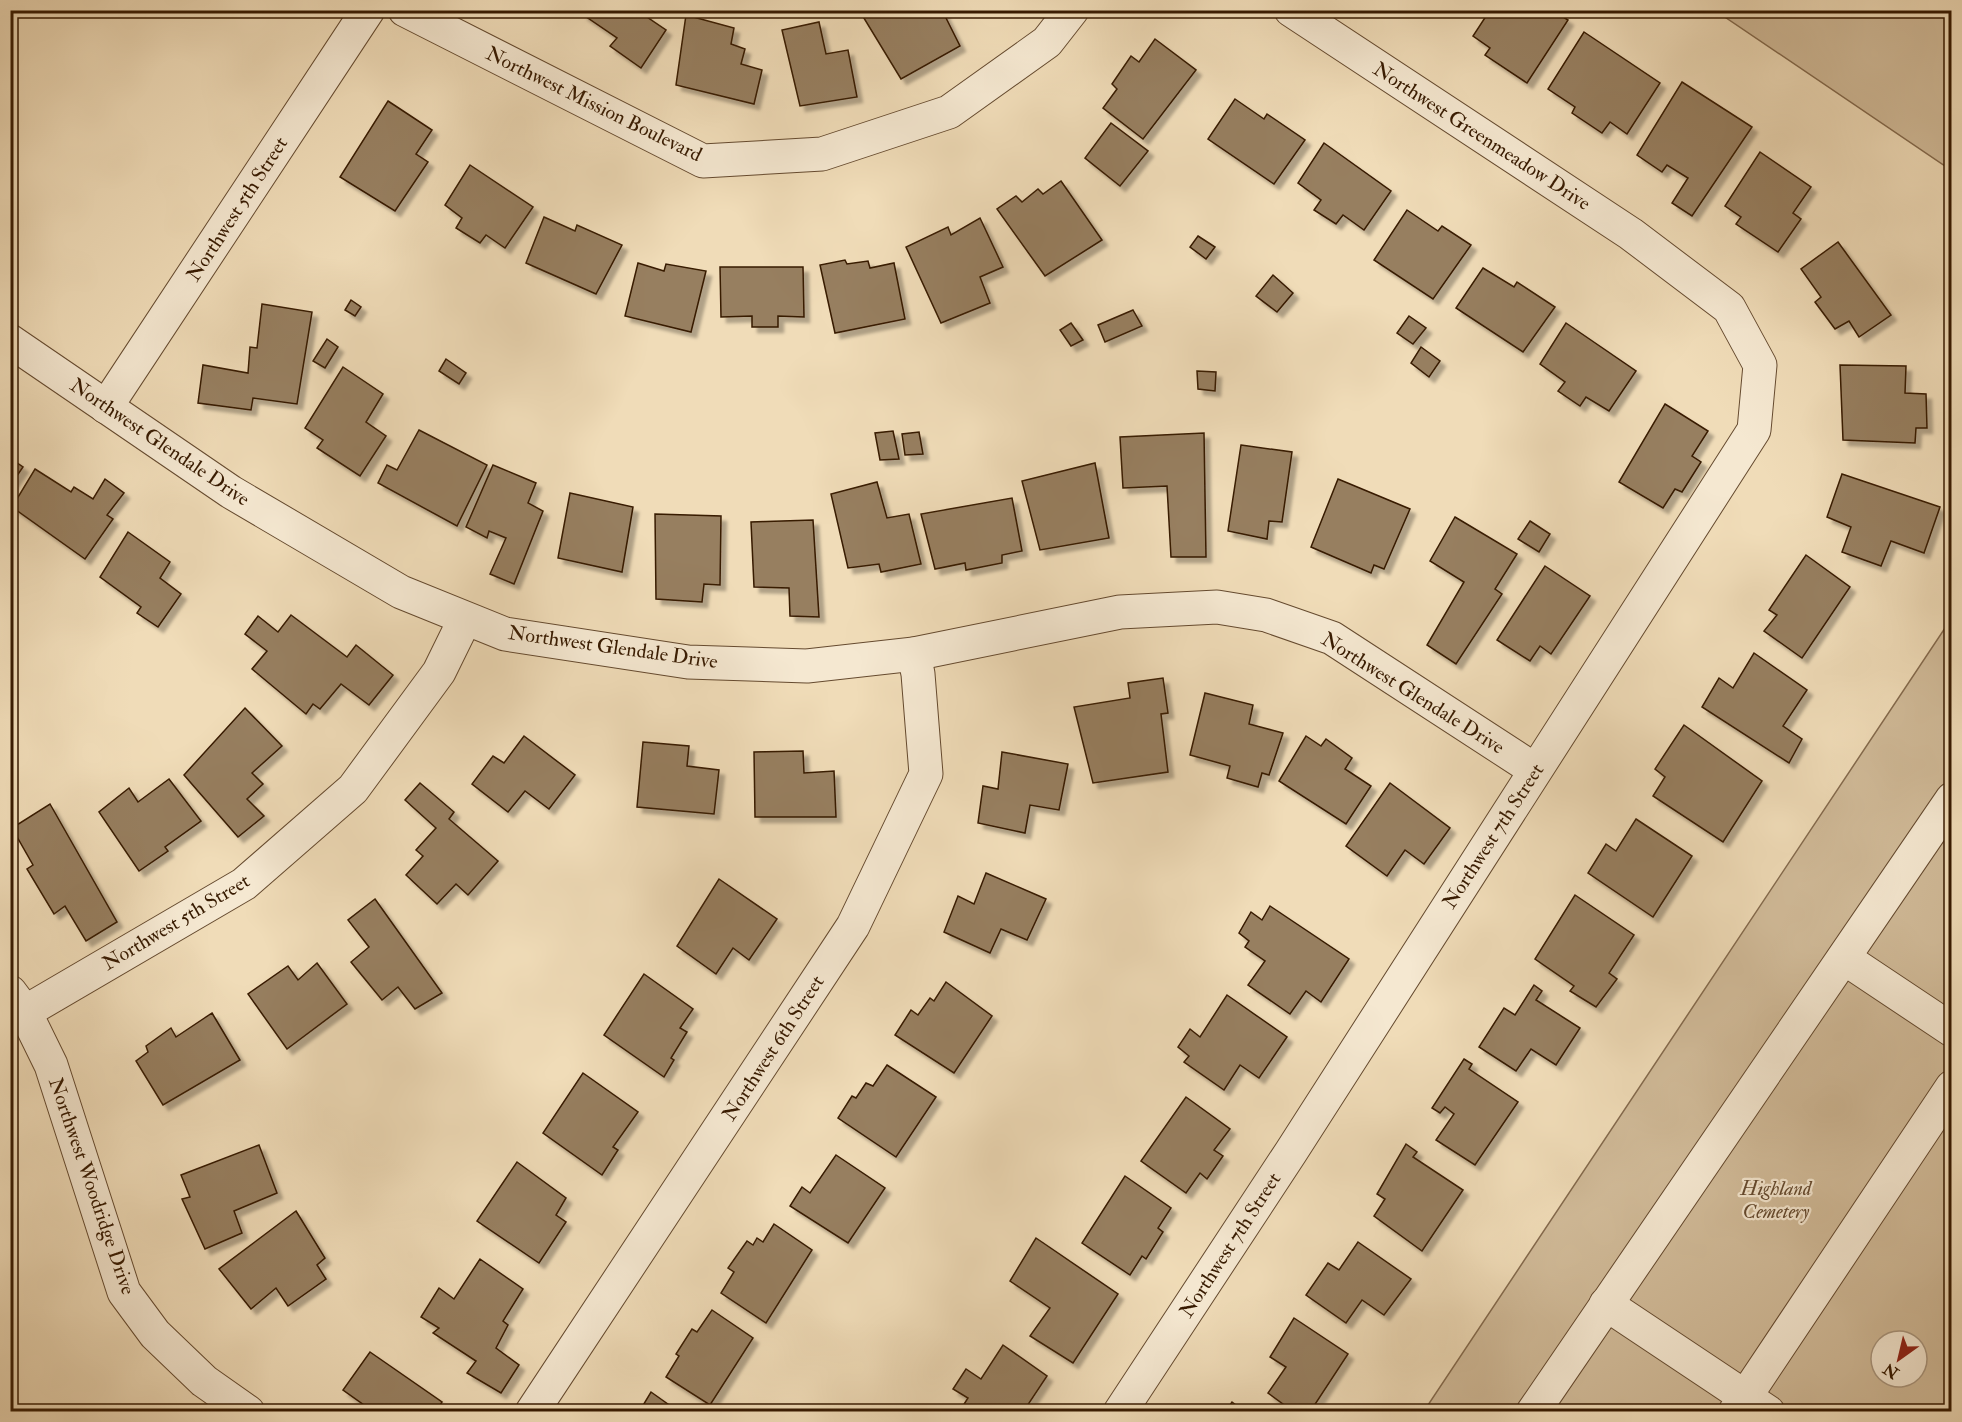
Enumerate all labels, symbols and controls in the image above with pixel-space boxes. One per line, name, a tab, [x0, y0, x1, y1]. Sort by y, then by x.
street label: Northwest Mission Boulevard	[482, 41, 706, 167]
street label: Northwest Greenmeadow Drive	[1369, 56, 1595, 216]
street label: Northwest 5th Street	[181, 132, 293, 286]
street label: Northwest Glendale Drive	[65, 373, 255, 511]
street label: Northwest Glendale Drive	[507, 620, 719, 674]
street label: Northwest Glendale Drive	[1317, 626, 1509, 760]
street label: Northwest 7th Street	[1437, 758, 1549, 913]
street label: Northwest 5th Street	[98, 868, 255, 976]
street label: Northwest 6th Street	[717, 970, 830, 1126]
street label: Northwest Woodridge Drive	[43, 1074, 141, 1298]
street label: Northwest 7th Street	[1174, 1167, 1286, 1322]
park label: Highland Cemetery	[1740, 1176, 1813, 1224]
north arrow	[1869, 1329, 1929, 1389]
text: N	[1879, 1358, 1904, 1383]

